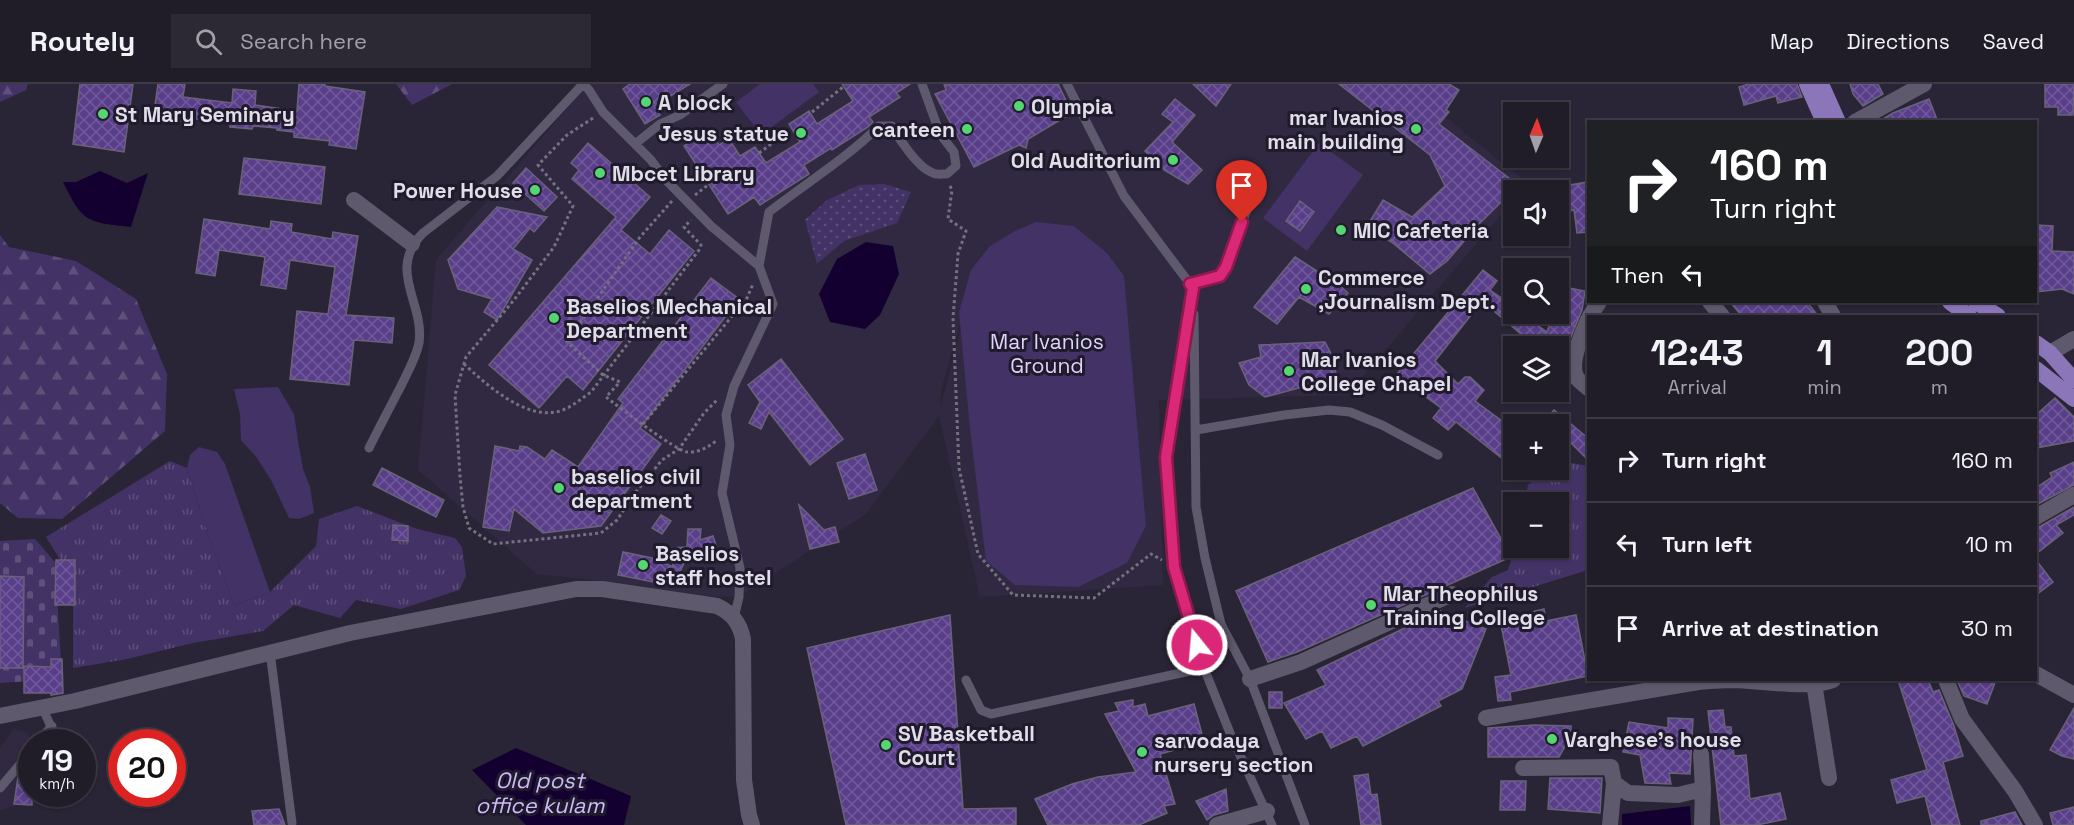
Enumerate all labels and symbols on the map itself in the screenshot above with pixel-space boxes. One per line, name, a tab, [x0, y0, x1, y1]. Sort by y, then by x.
place label: A block	[658, 89, 733, 116]
place label: Olympia	[1031, 93, 1113, 120]
marker: A block	[639, 95, 653, 109]
marker: Olympia	[1012, 99, 1026, 113]
place label: St Mary Seminary	[115, 101, 295, 128]
north arrow	[1503, 102, 1569, 168]
place label: mar Ivanios main building	[1267, 104, 1404, 155]
marker: St Mary Seminary	[96, 107, 110, 121]
place label: canteen	[872, 116, 955, 143]
place label: Jesus statue	[658, 120, 789, 147]
marker: canteen	[960, 122, 974, 136]
marker: mar Ivanios main building	[1409, 122, 1423, 136]
marker: Jesus statue	[794, 126, 808, 140]
place label: Old Auditorium	[1011, 147, 1161, 174]
marker: Old Auditorium	[1166, 153, 1180, 167]
place label: Mbcet Library	[612, 160, 755, 187]
pin	[1216, 160, 1267, 222]
marker: Mbcet Library	[593, 166, 607, 180]
place label: Power House	[393, 177, 523, 204]
marker: Power House	[528, 183, 542, 197]
place label: MIC Cafeteria	[1353, 217, 1489, 244]
marker: MIC Cafeteria	[1334, 223, 1348, 237]
place label: Commerce ,Journalism Dept.	[1318, 264, 1496, 315]
marker: Commerce ,Journalism Dept.	[1299, 282, 1313, 296]
place label: Baselios Mechanical Department	[566, 293, 772, 344]
marker: Baselios Mechanical Department	[547, 311, 561, 325]
park label: Mar Ivanios Ground	[990, 328, 1104, 379]
place label: Mar Ivanios College Chapel	[1301, 346, 1451, 397]
marker: Mar Ivanios College Chapel	[1282, 364, 1296, 378]
place label: baselios civil department	[571, 463, 701, 514]
marker: baselios civil department	[552, 481, 566, 495]
place label: Baselios staff hostel	[655, 540, 772, 591]
marker: Baselios staff hostel	[636, 558, 650, 572]
place label: Mar Theophilus Training College	[1383, 580, 1545, 631]
marker: Mar Theophilus Training College	[1364, 598, 1378, 612]
position arrow	[1165, 613, 1229, 677]
place label: SV Basketball Court	[898, 720, 1035, 771]
place label: Varghese's house	[1564, 726, 1742, 753]
place label: sarvodaya nursery section	[1154, 727, 1314, 778]
speed limit sign: 20	[108, 729, 186, 807]
marker: Varghese's house	[1545, 732, 1559, 746]
marker: SV Basketball Court	[879, 738, 893, 752]
marker: sarvodaya nursery section	[1135, 745, 1149, 759]
water label: Old post office kulam	[476, 766, 606, 819]

